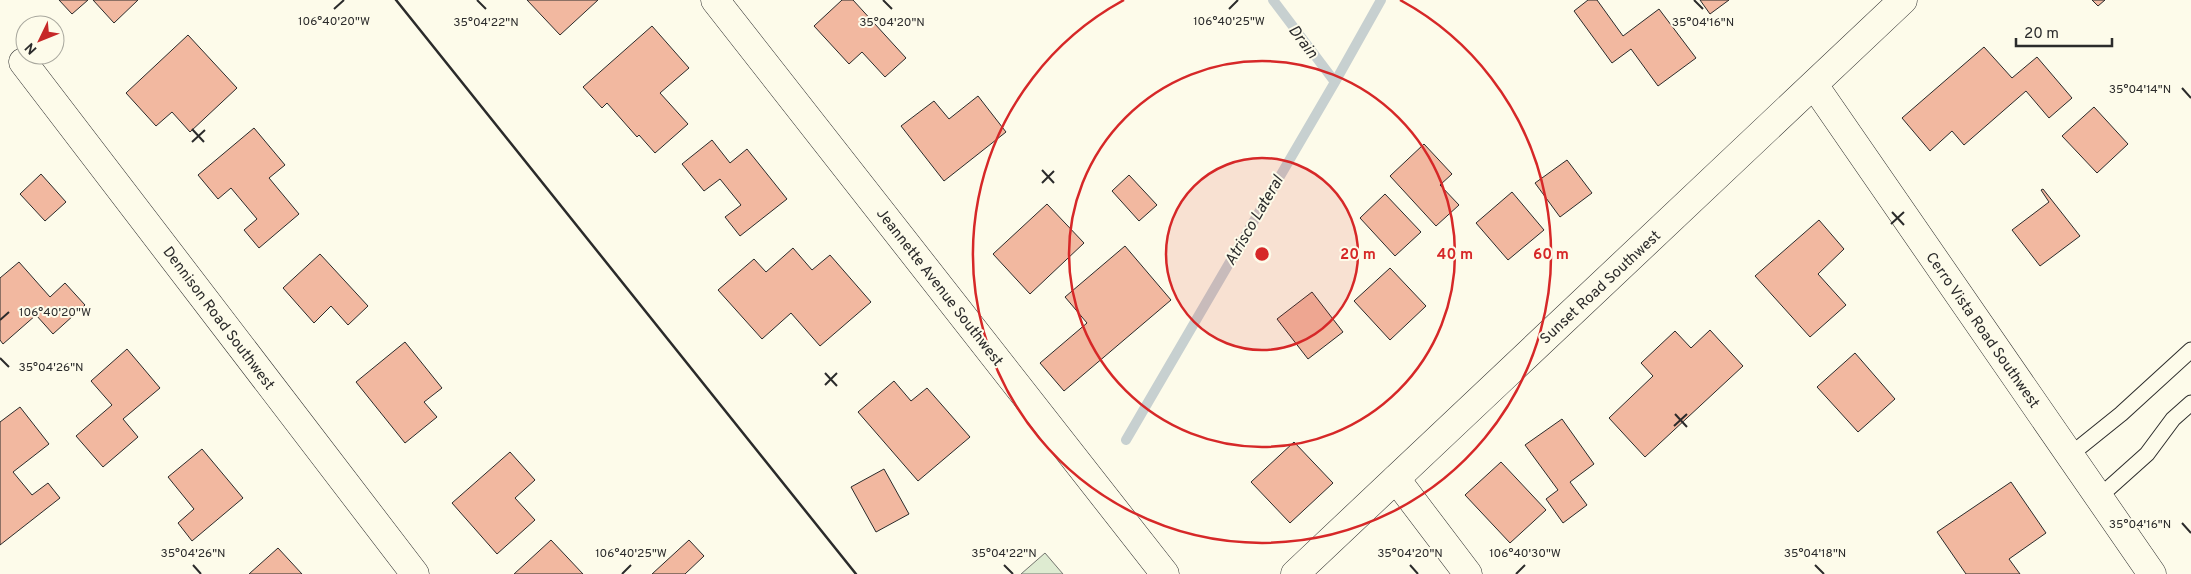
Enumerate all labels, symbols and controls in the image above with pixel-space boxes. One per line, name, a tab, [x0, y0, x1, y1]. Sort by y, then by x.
text: 106°40'20"W	[298, 14, 370, 30]
text: 106°40'25"W	[1193, 14, 1265, 30]
north arrow	[15, 15, 65, 65]
text: 35°04'22"N	[453, 15, 519, 31]
text: 35°04'20"N	[859, 15, 925, 31]
text: 35°04'16"N	[1672, 15, 1734, 31]
scale bar	[2016, 15, 2112, 47]
water label: Drain	[1283, 21, 1322, 63]
text: 20 m	[2024, 25, 2059, 44]
text: N	[22, 38, 41, 57]
text: 35°04'14"N	[2109, 82, 2171, 98]
water label: Atrisco Lateral	[1221, 172, 1289, 269]
street label: Jeannette Avenue Southwest	[871, 205, 1006, 371]
street label: Sunset Road Southwest	[1537, 227, 1665, 349]
street label: Dennison Road Southwest	[158, 243, 278, 394]
centre of rings	[1253, 245, 1271, 263]
text: 20 m	[1340, 246, 1376, 265]
text: 40 m	[1437, 246, 1473, 265]
text: 60 m	[1533, 246, 1569, 265]
street label: Cerro Vista Road Southwest	[1921, 249, 2043, 413]
text: 106°40'20"W	[19, 305, 91, 321]
text: 35°04'26"N	[18, 360, 84, 376]
text: 35°04'16"N	[2109, 517, 2171, 533]
text: 35°04'26"N	[160, 546, 226, 562]
text: 106°40'25"W	[595, 546, 667, 562]
text: 35°04'22"N	[971, 546, 1037, 562]
text: 35°04'20"N	[1377, 546, 1443, 562]
text: 106°40'30"W	[1489, 546, 1561, 562]
text: 35°04'18"N	[1784, 546, 1846, 562]

